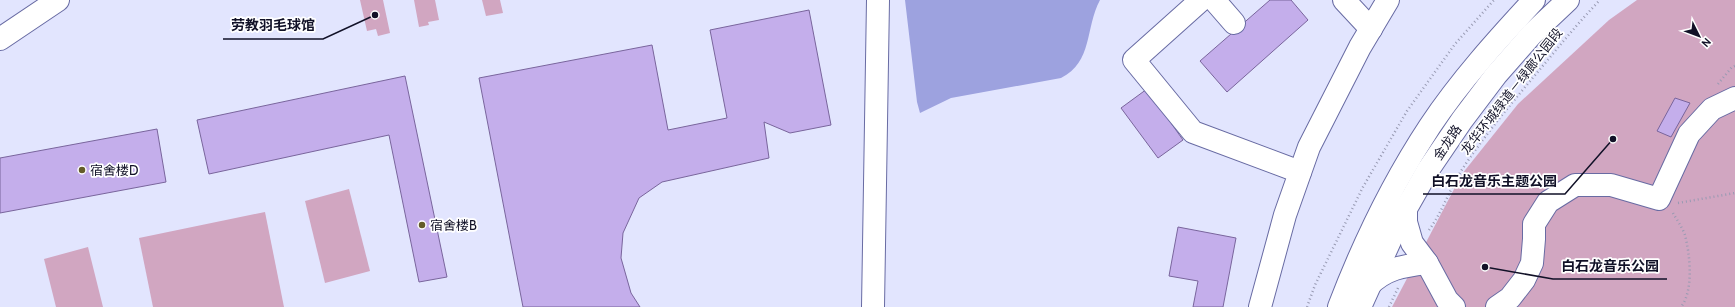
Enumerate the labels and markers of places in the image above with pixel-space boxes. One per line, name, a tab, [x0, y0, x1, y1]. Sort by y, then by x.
callout: 劳教羽毛球馆	[223, 13, 323, 39]
place label: 宿舍楼D	[90, 162, 138, 178]
marker: 宿舍楼D	[77, 165, 87, 175]
callout: 白石龙音乐主题公园	[1423, 168, 1565, 194]
place label: 宿舍楼B	[430, 217, 477, 233]
marker: 宿舍楼B	[417, 220, 427, 230]
callout: 白石龙音乐公园	[1553, 253, 1667, 279]

